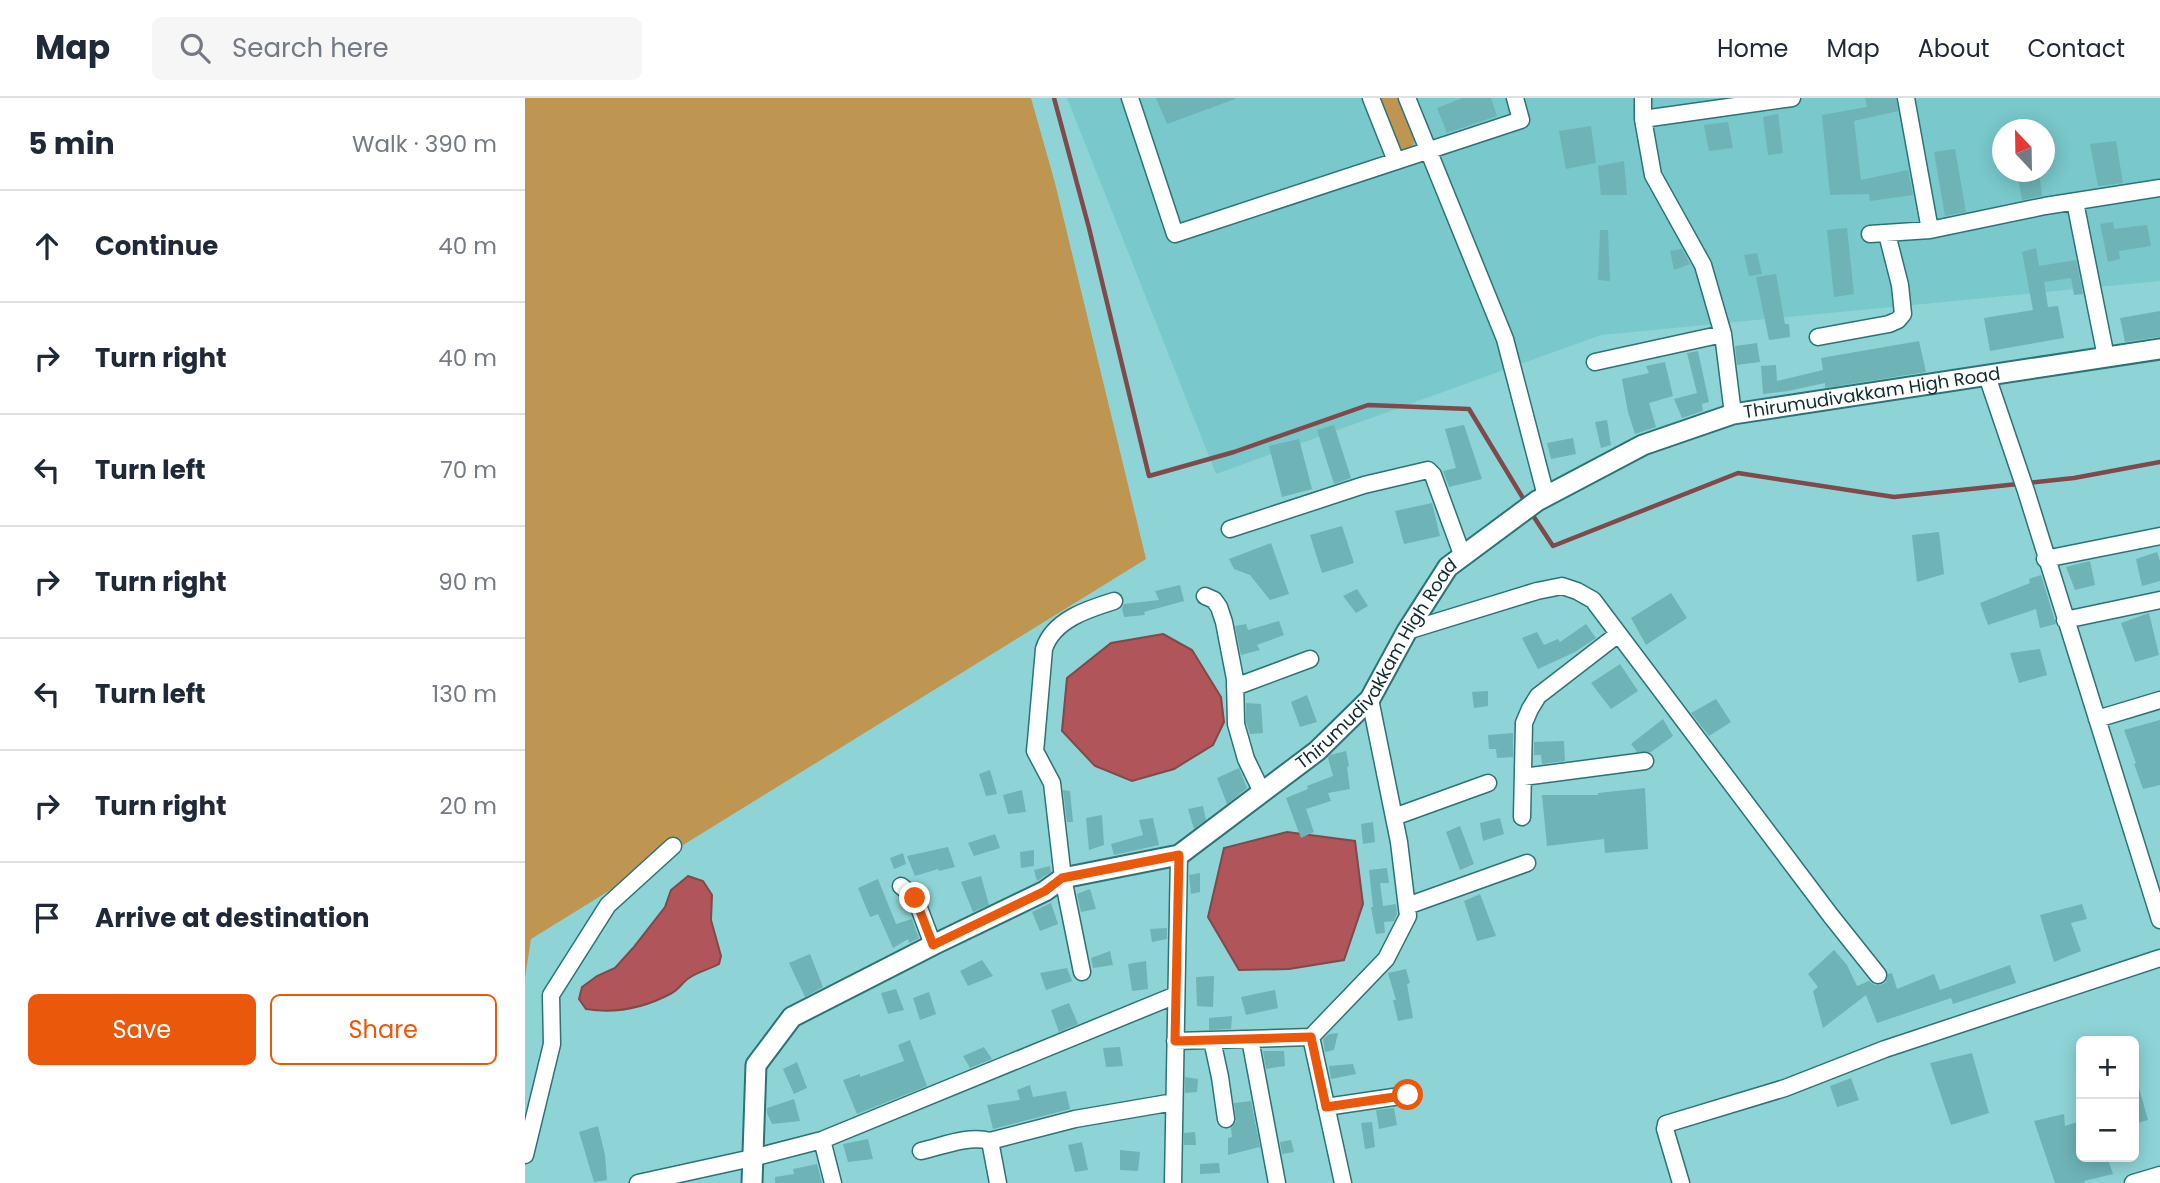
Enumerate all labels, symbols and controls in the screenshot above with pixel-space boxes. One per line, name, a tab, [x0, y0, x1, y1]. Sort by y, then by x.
search box	[152, 17, 642, 80]
text: Map	[35, 24, 110, 71]
icon: search	[176, 29, 214, 67]
text: Search here	[232, 30, 389, 66]
text: Home	[1717, 32, 1789, 65]
text: Map	[1827, 32, 1880, 65]
text: About	[1918, 32, 1989, 65]
text: Contact	[2027, 32, 2125, 65]
north arrow	[1992, 119, 2055, 182]
text: 5 min	[28, 122, 115, 165]
text: Walk · 390 m	[352, 128, 497, 160]
icon: ahead	[28, 227, 66, 265]
text: Continue	[95, 228, 218, 264]
text: 40 m	[438, 230, 497, 262]
icon: right	[28, 339, 66, 377]
text: Turn right	[95, 340, 227, 376]
text: 40 m	[438, 342, 497, 374]
street label: Thirumudivakkam High Road	[1742, 360, 2002, 424]
icon: left	[28, 451, 66, 489]
text: Turn left	[95, 452, 206, 488]
text: 70 m	[440, 454, 497, 486]
street label: Thirumudivakkam High Road	[1290, 552, 1462, 775]
icon: right	[28, 563, 66, 601]
text: Turn right	[95, 564, 227, 600]
text: 90 m	[438, 566, 497, 598]
icon: left	[28, 675, 66, 713]
text: Turn left	[95, 676, 206, 712]
text: 130 m	[432, 678, 497, 710]
icon: right	[28, 787, 66, 825]
text: Turn right	[95, 788, 227, 824]
text: 20 m	[439, 790, 497, 822]
route end	[899, 882, 930, 913]
icon: arrive	[28, 899, 66, 937]
text: Arrive at destination	[95, 900, 370, 936]
button: Save	[28, 994, 256, 1065]
button: Share	[270, 994, 497, 1065]
map controls	[2076, 1036, 2139, 1162]
button: +	[2076, 1036, 2139, 1099]
route start	[1392, 1079, 1423, 1110]
button: −	[2076, 1099, 2139, 1162]

